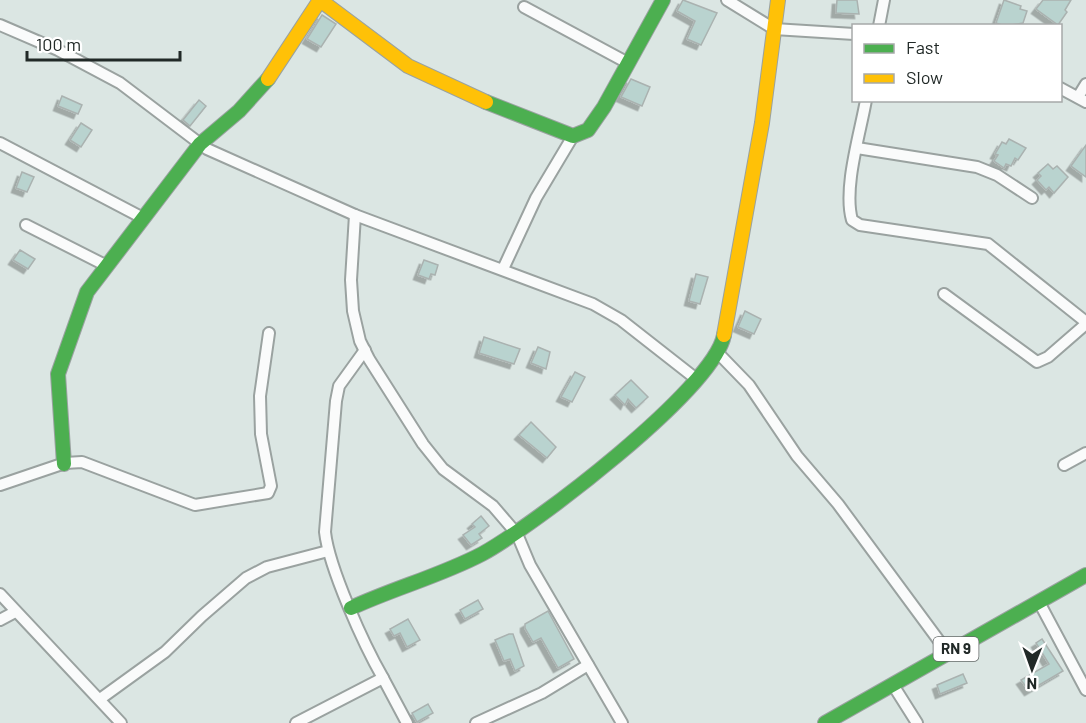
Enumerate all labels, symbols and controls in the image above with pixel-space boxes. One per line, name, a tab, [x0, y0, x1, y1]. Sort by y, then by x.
scale bar	[27, 24, 180, 62]
legend	[852, 24, 1062, 102]
text: 100 m	[36, 33, 81, 55]
text: Fast	[906, 36, 940, 58]
text: Slow	[906, 66, 943, 88]
road number: RN 9	[934, 637, 978, 661]
north arrow	[1002, 639, 1062, 699]
text: N	[1026, 675, 1037, 694]

